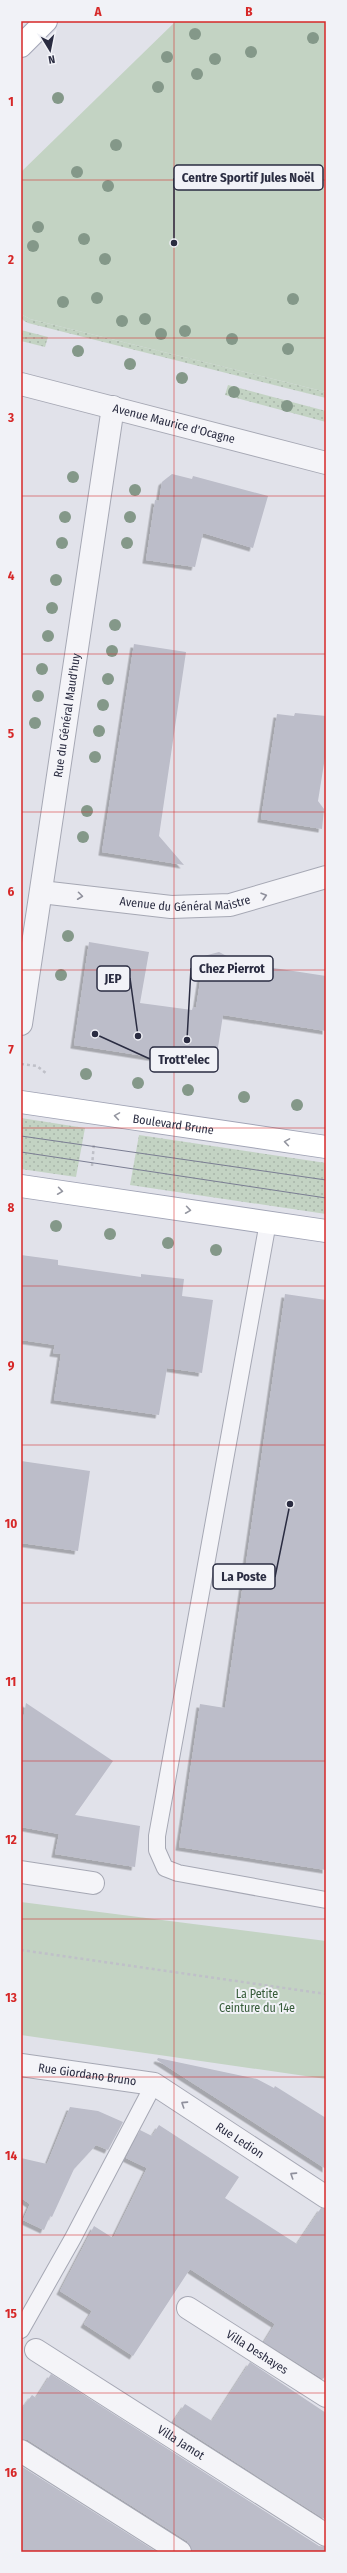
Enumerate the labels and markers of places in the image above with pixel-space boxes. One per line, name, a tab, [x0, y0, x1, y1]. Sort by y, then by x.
callout: Centre Sportif Jules Noël	[174, 165, 323, 190]
callout: Chez Pierrot	[191, 956, 273, 981]
callout: JEP	[97, 966, 130, 991]
callout: Trott'elec	[150, 1047, 218, 1072]
callout: La Poste	[213, 1564, 275, 1589]

